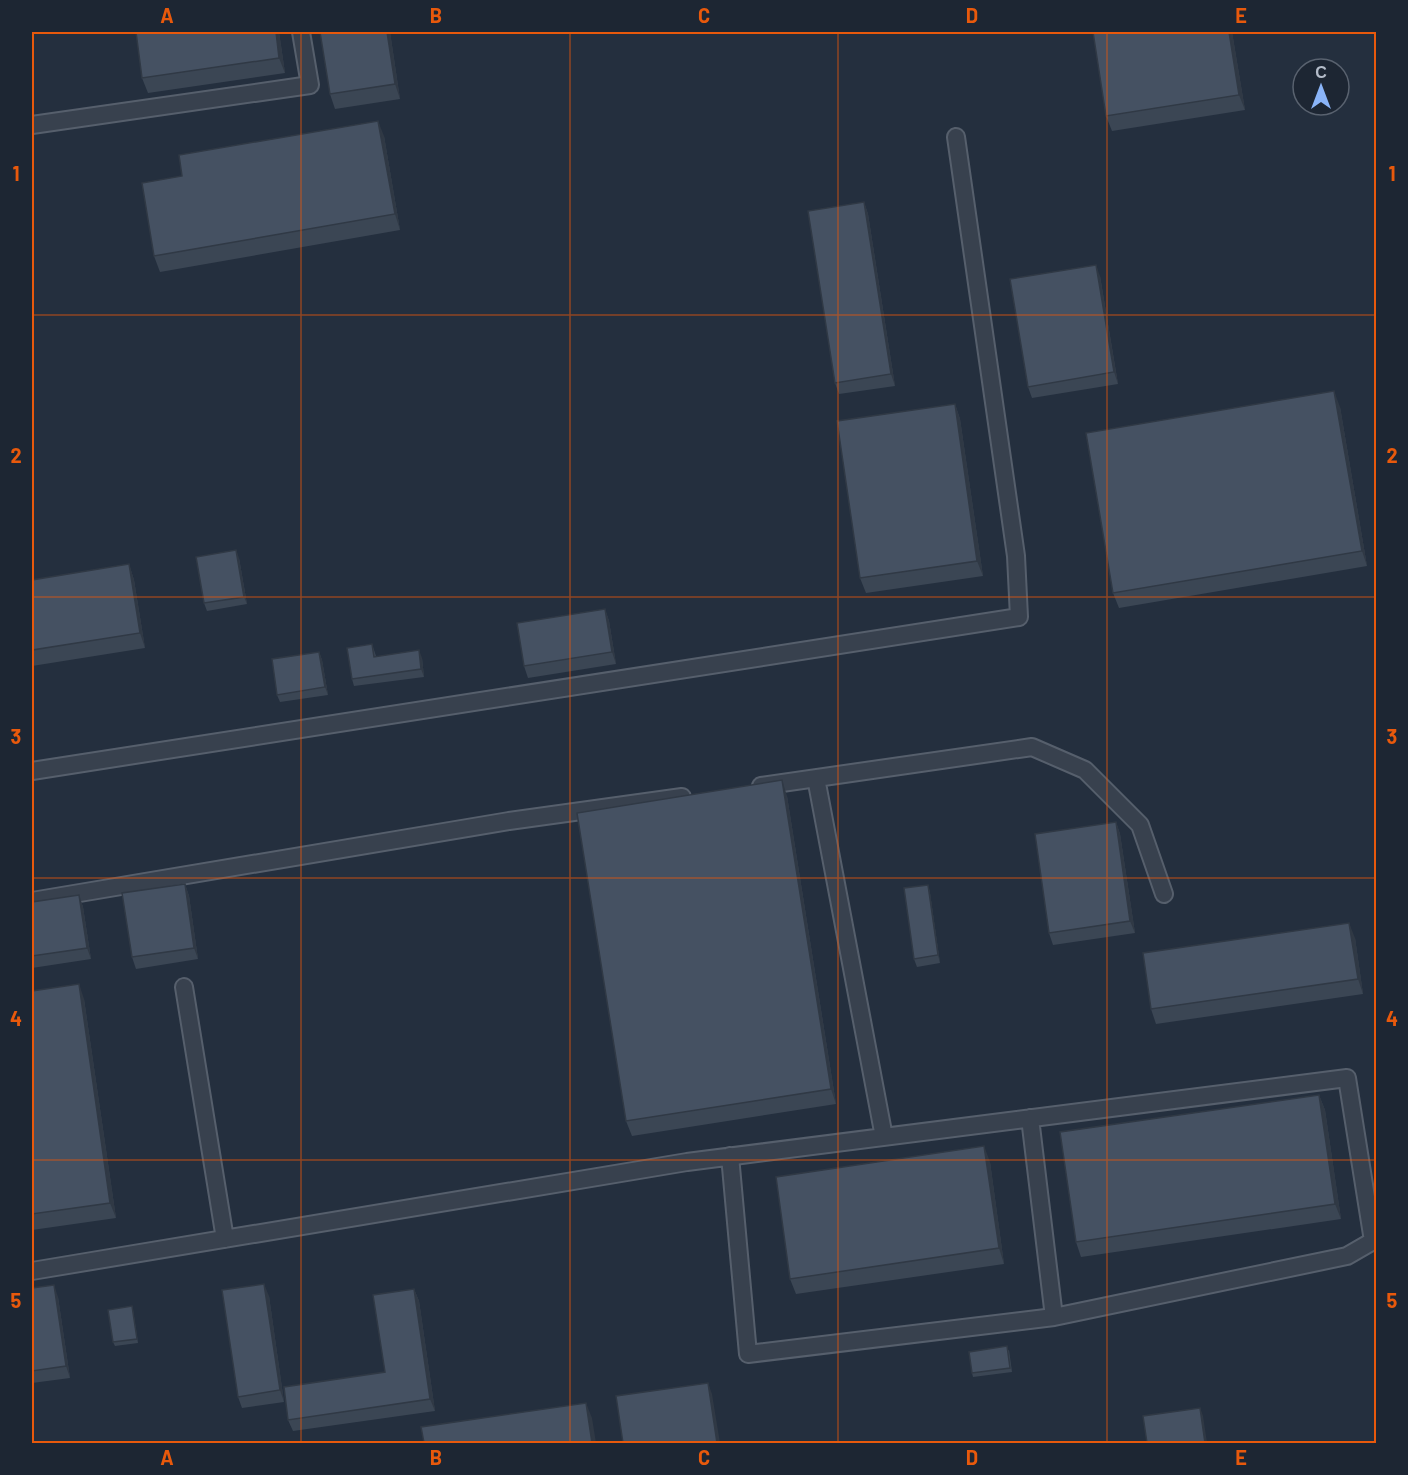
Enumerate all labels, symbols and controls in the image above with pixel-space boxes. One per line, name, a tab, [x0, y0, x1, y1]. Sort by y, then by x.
text: A	[160, 3, 174, 27]
text: B	[430, 3, 442, 27]
text: C	[698, 3, 710, 27]
text: D	[966, 3, 978, 27]
text: E	[1235, 3, 1247, 27]
north arrow	[1291, 57, 1351, 117]
text: С	[1315, 62, 1327, 81]
text: 1	[12, 161, 20, 185]
text: 1	[1388, 161, 1396, 185]
text: 2	[10, 443, 22, 467]
text: 2	[1386, 443, 1398, 467]
text: 3	[11, 724, 21, 748]
text: 3	[1387, 724, 1397, 748]
text: 4	[10, 1006, 22, 1030]
text: 4	[1386, 1006, 1398, 1030]
text: 5	[11, 1288, 22, 1312]
text: 5	[1387, 1288, 1398, 1312]
text: A	[160, 1445, 174, 1469]
text: B	[430, 1445, 442, 1469]
text: C	[698, 1445, 710, 1469]
text: D	[966, 1445, 978, 1469]
text: E	[1235, 1445, 1247, 1469]

